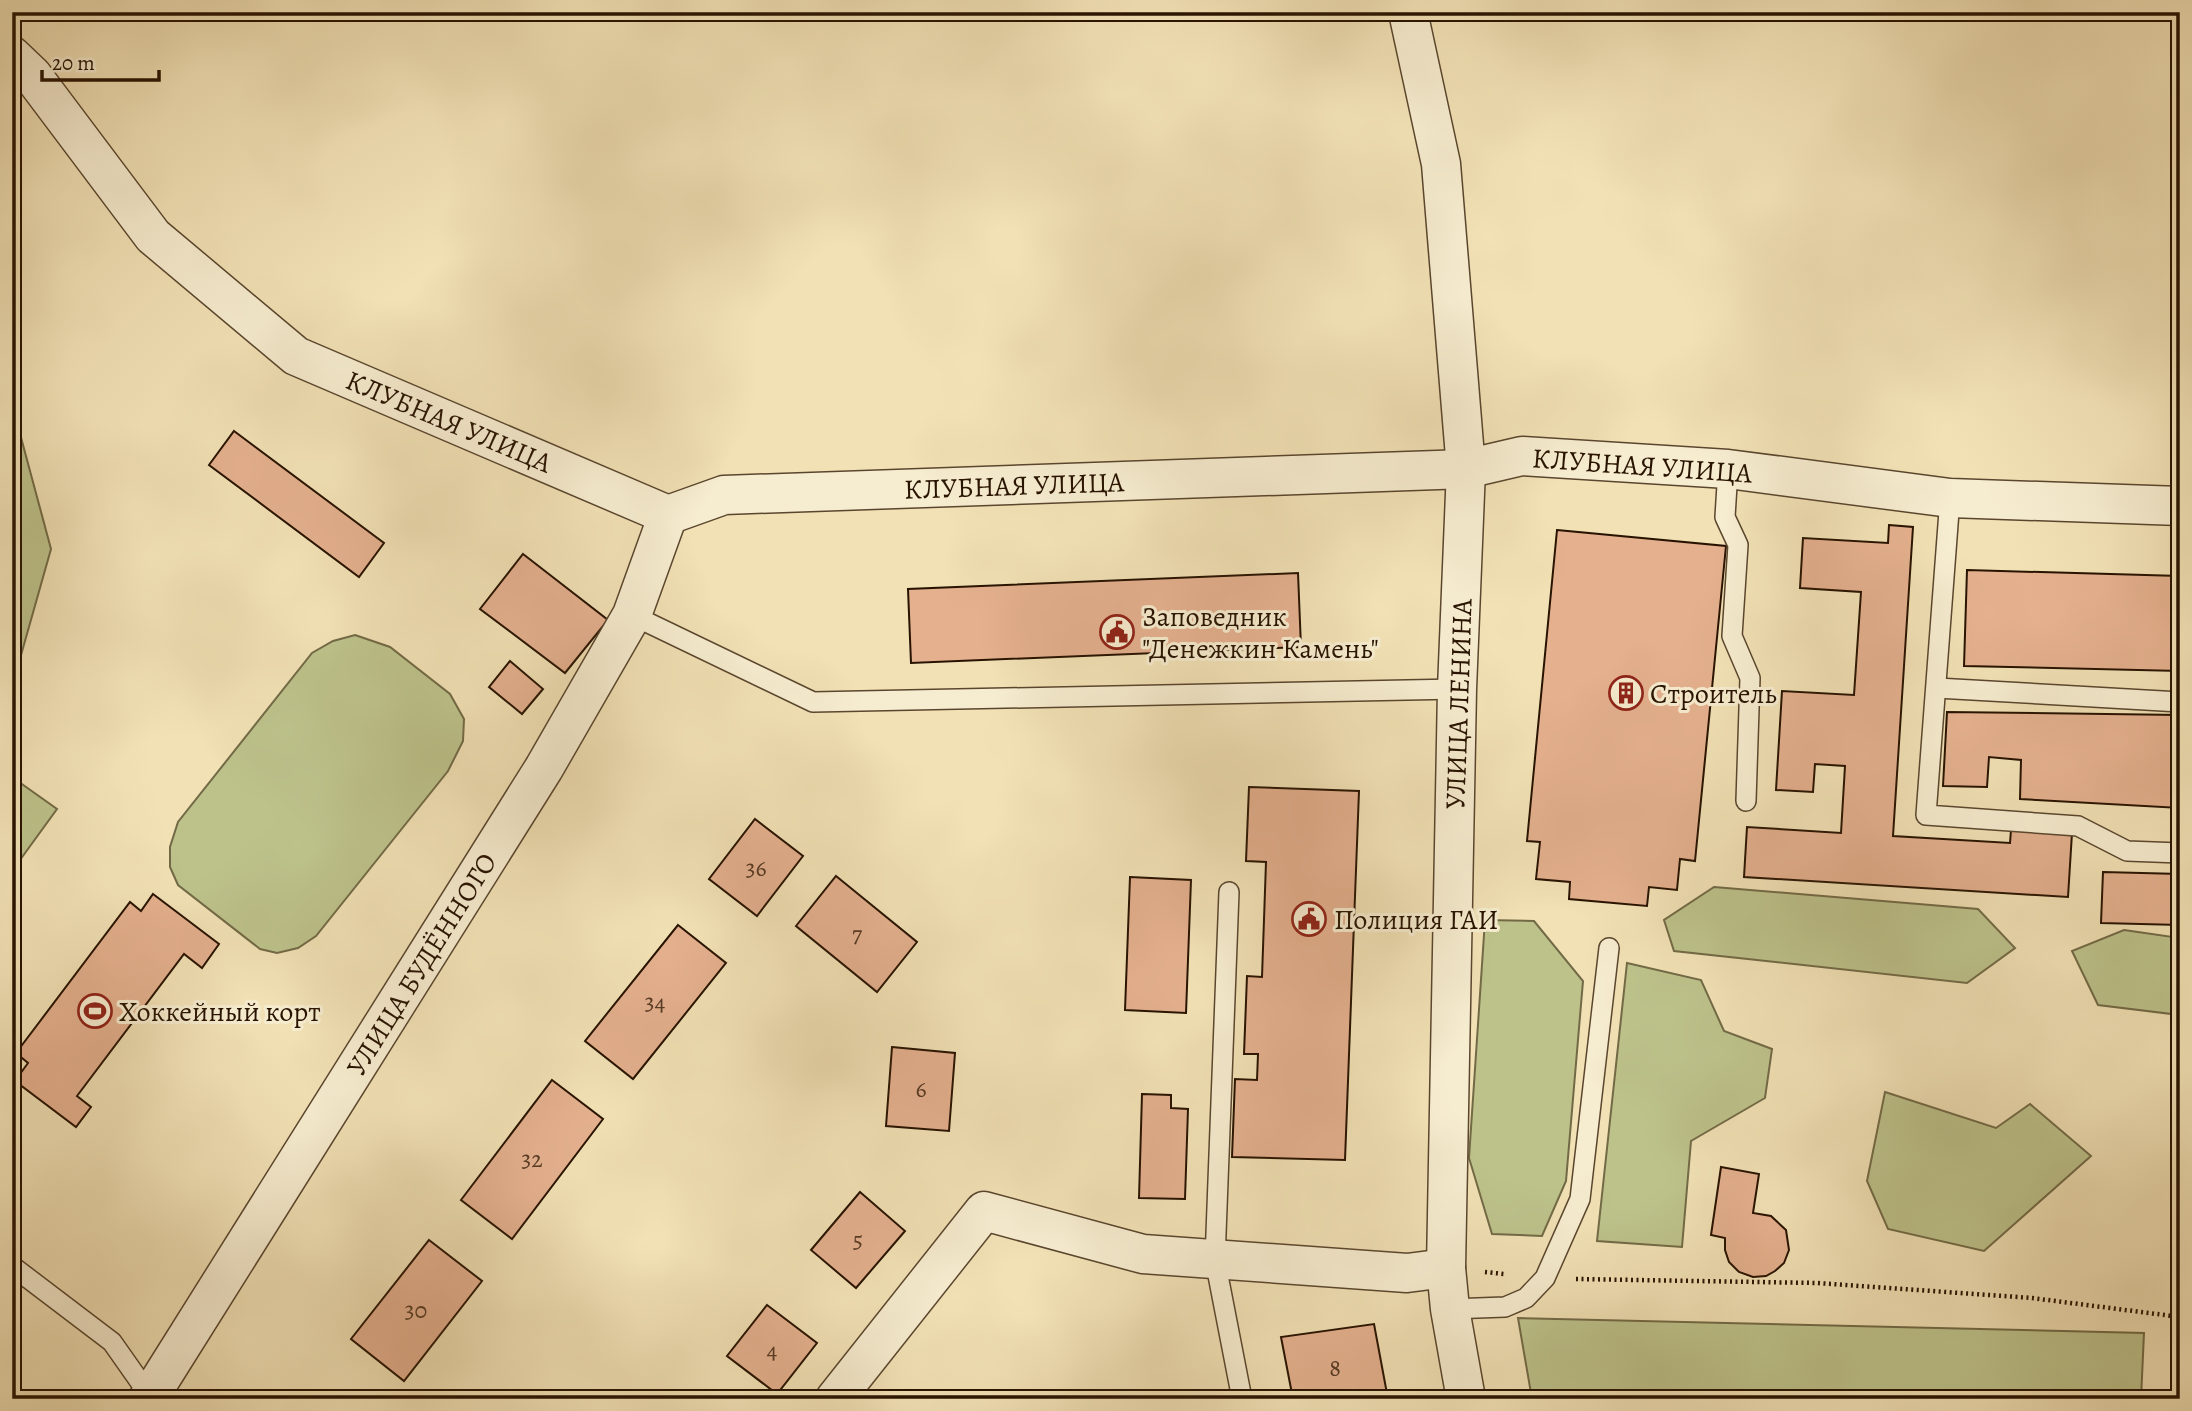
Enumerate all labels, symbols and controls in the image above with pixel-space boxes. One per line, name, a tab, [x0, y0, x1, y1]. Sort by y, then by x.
scale bar	[42, 38, 159, 82]
text: 20 m	[52, 49, 95, 77]
street label: КЛУБНАЯ УЛИЦА	[340, 361, 558, 483]
street label: КЛУБНАЯ УЛИЦА	[1531, 439, 1754, 493]
street label: КЛУБНАЯ УЛИЦА	[903, 463, 1125, 509]
place label: Заповедник "Денежкин Камень"	[1142, 598, 1379, 668]
street label: УЛИЦА ЛЕНИНА	[1436, 598, 1482, 810]
public building icon: Заповедник "Денежкин Камень"	[1098, 613, 1136, 651]
building icon: Строитель	[1607, 674, 1645, 712]
place label: Строитель	[1650, 675, 1777, 713]
street label: УЛИЦА БУДЁННОГО	[338, 846, 506, 1083]
house number: 36	[745, 852, 767, 884]
public building icon: Полиция ГАИ	[1290, 900, 1328, 938]
place label: Полиция ГАИ	[1334, 901, 1499, 939]
house number: 7	[852, 918, 863, 950]
house number: 34	[645, 986, 666, 1018]
sports icon: Хоккейный корт	[76, 992, 114, 1030]
place label: Хоккейный корт	[119, 993, 321, 1031]
house number: 6	[915, 1073, 927, 1105]
house number: 32	[521, 1143, 543, 1175]
house number: 5	[853, 1224, 863, 1256]
house number: 30	[405, 1294, 427, 1326]
house number: 4	[767, 1334, 778, 1366]
house number: 8	[1329, 1352, 1341, 1384]

